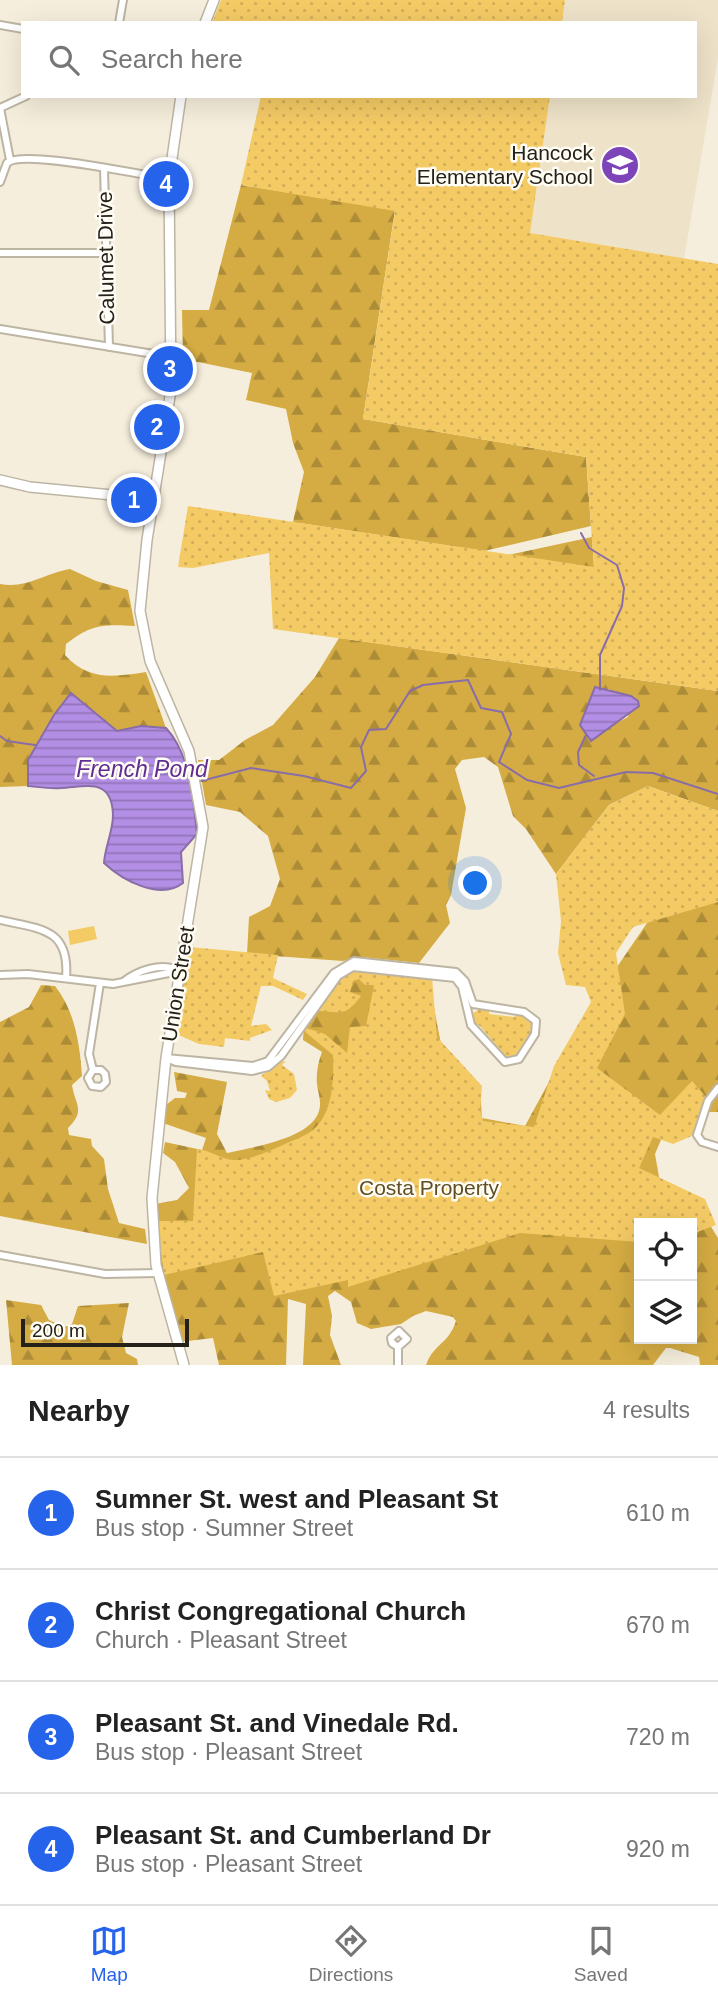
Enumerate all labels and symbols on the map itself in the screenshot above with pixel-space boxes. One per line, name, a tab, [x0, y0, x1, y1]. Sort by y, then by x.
place label: Hancock Elementary School	[417, 141, 594, 188]
school or university icon: Hancock Elementary School	[599, 144, 641, 186]
pin: 4	[143, 158, 189, 210]
street label: Calumet Drive	[93, 191, 118, 325]
pin: 3	[147, 343, 193, 395]
pin: 2	[134, 401, 180, 453]
pin: 1	[111, 474, 157, 526]
water label: French Pond	[76, 756, 209, 782]
your location	[458, 866, 492, 900]
street label: Union Street	[157, 924, 198, 1043]
park label: Costa Property	[359, 1176, 500, 1199]
scale bar	[21, 1316, 189, 1348]

